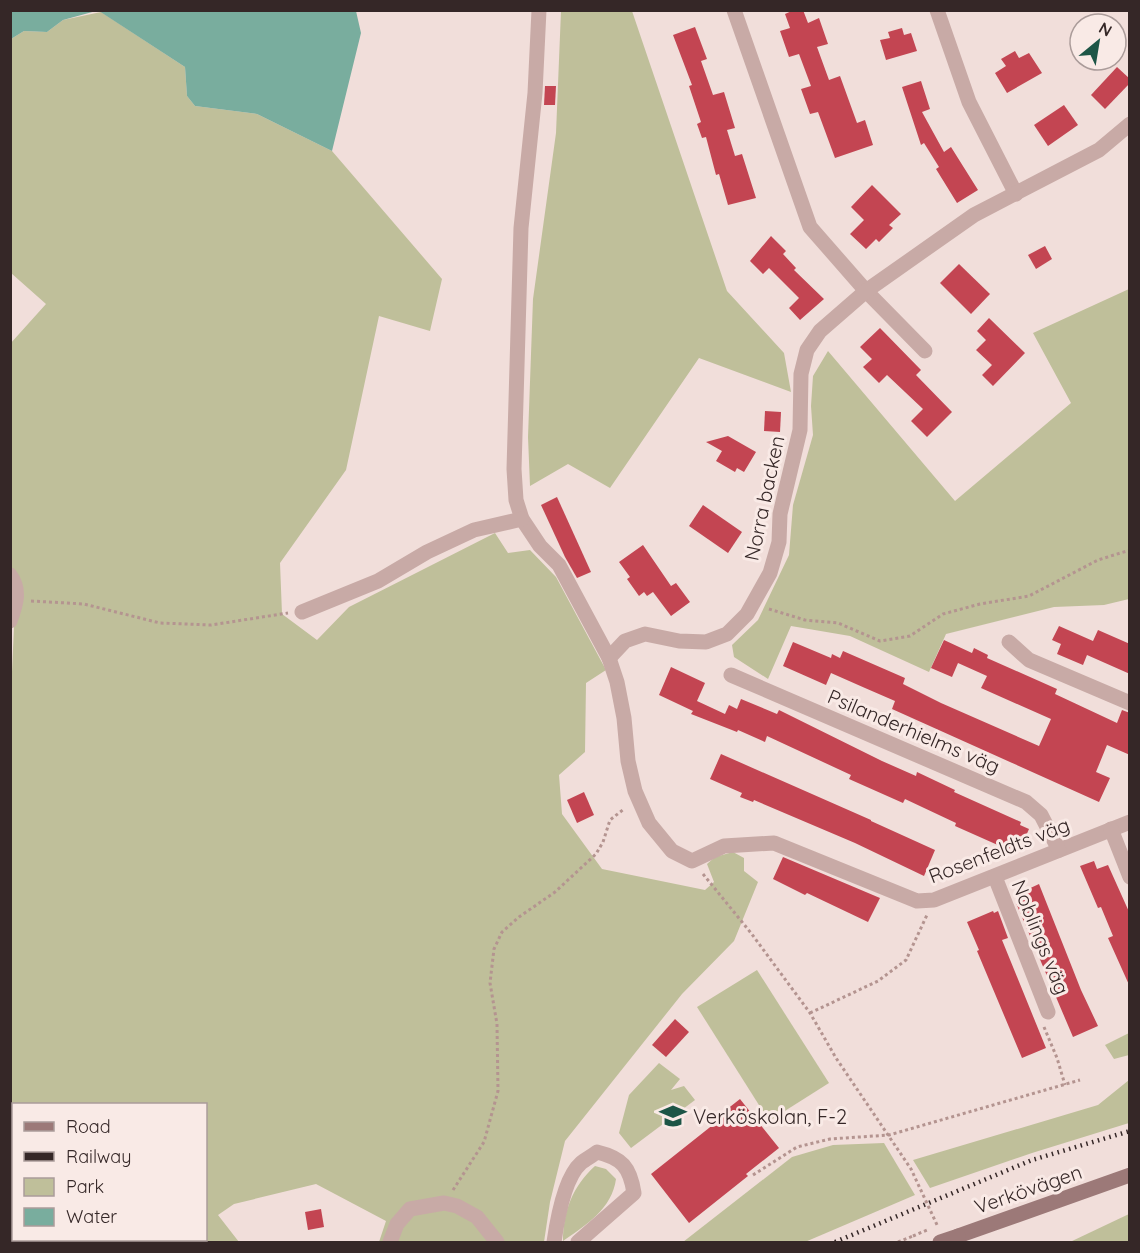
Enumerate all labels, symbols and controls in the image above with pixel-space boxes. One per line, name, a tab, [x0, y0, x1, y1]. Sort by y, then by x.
north arrow	[1068, 12, 1128, 72]
text: N	[1095, 17, 1116, 41]
street label: Norra backen	[739, 433, 789, 563]
street label: Psilanderhielms väg	[824, 683, 1004, 779]
street label: Rosenfeldts väg	[925, 812, 1073, 888]
street label: Noblings väg	[1007, 876, 1075, 998]
school or university icon: Verköskolan, F-2	[658, 1101, 688, 1131]
legend	[12, 1103, 207, 1241]
place label: Verköskolan, F-2	[693, 1104, 847, 1129]
text: Road	[66, 1115, 111, 1138]
text: Railway	[66, 1145, 132, 1168]
street label: Verkövägen	[971, 1159, 1085, 1219]
text: Park	[66, 1175, 104, 1198]
text: Water	[66, 1205, 117, 1228]

